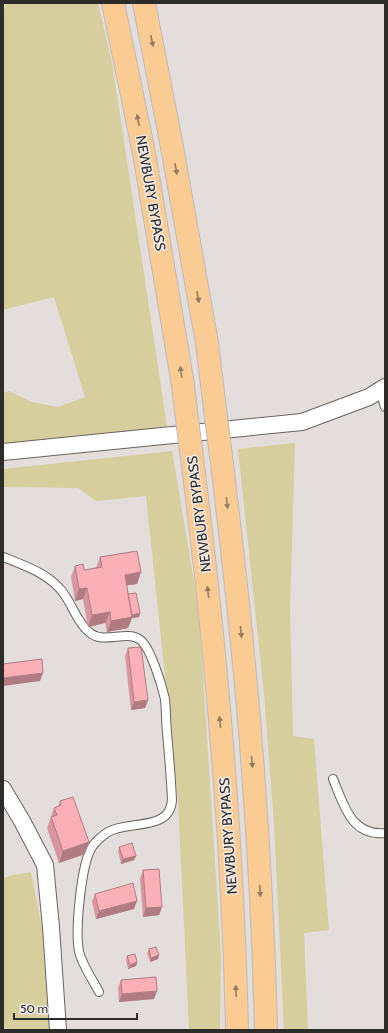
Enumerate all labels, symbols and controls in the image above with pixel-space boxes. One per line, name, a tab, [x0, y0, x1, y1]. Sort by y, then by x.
one-way arrow	[149, 35, 155, 47]
one-way arrow	[134, 114, 140, 126]
street label: NEWBURY BYPASS	[132, 134, 170, 252]
one-way arrow	[173, 163, 179, 175]
one-way arrow	[196, 291, 202, 303]
one-way arrow	[178, 366, 184, 378]
street label: NEWBURY BYPASS	[183, 455, 215, 573]
one-way arrow	[224, 497, 230, 509]
one-way arrow	[205, 586, 211, 598]
one-way arrow	[237, 626, 244, 638]
one-way arrow	[217, 715, 224, 728]
one-way arrow	[249, 756, 256, 768]
street label: NEWBURY BYPASS	[215, 777, 241, 895]
one-way arrow	[257, 885, 264, 897]
one-way arrow	[233, 984, 239, 997]
scale bar	[14, 995, 137, 1021]
text: 50 m	[20, 1001, 48, 1016]

